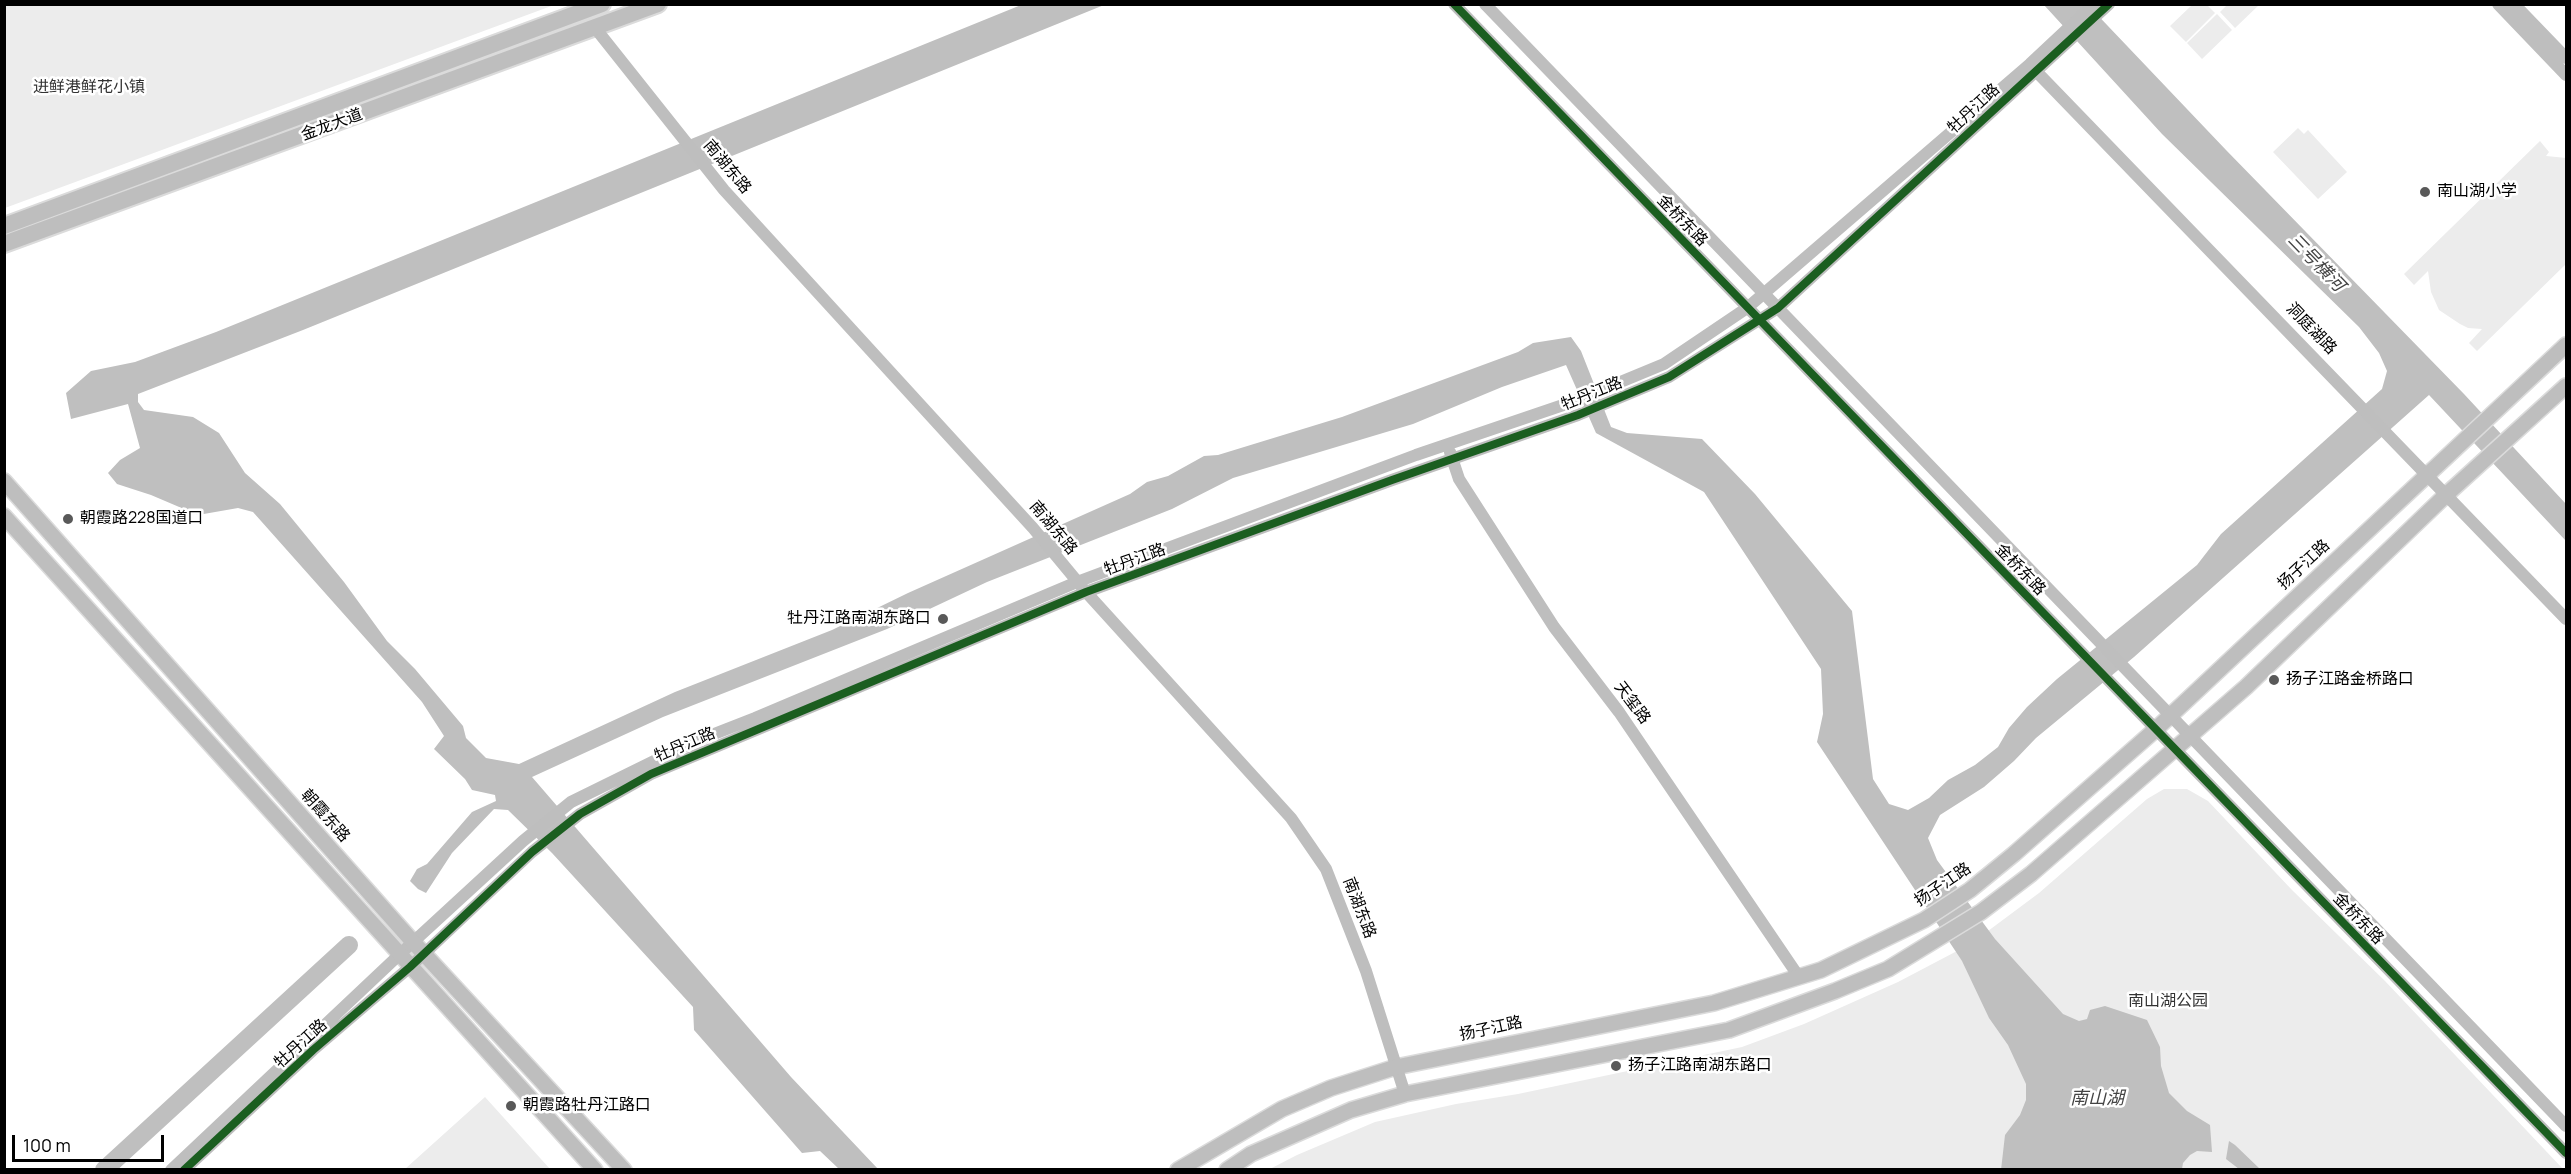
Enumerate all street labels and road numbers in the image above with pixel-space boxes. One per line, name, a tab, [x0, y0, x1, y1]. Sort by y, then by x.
street label: 牡丹江路	[1944, 80, 2004, 138]
street label: 金龙大道	[299, 105, 365, 145]
street label: 南湖东路	[699, 136, 755, 198]
street label: 金桥东路	[1653, 191, 1711, 251]
street label: 洞庭湖路	[2282, 299, 2340, 359]
street label: 牡丹江路	[1559, 373, 1625, 415]
street label: 南湖东路	[1025, 497, 1081, 559]
street label: 扬子江路	[2274, 536, 2334, 594]
street label: 牡丹江路	[1102, 540, 1168, 580]
street label: 金桥东路	[1991, 540, 2049, 600]
street label: 天玺路	[1610, 678, 1654, 728]
street label: 牡丹江路	[652, 724, 718, 766]
street label: 朝霞东路	[296, 786, 354, 846]
street label: 扬子江路	[1911, 859, 1975, 911]
street label: 南湖东路	[1339, 875, 1379, 941]
street label: 金桥东路	[2329, 889, 2387, 949]
street label: 扬子江路	[1458, 1013, 1524, 1045]
street label: 牡丹江路	[271, 1015, 331, 1073]

